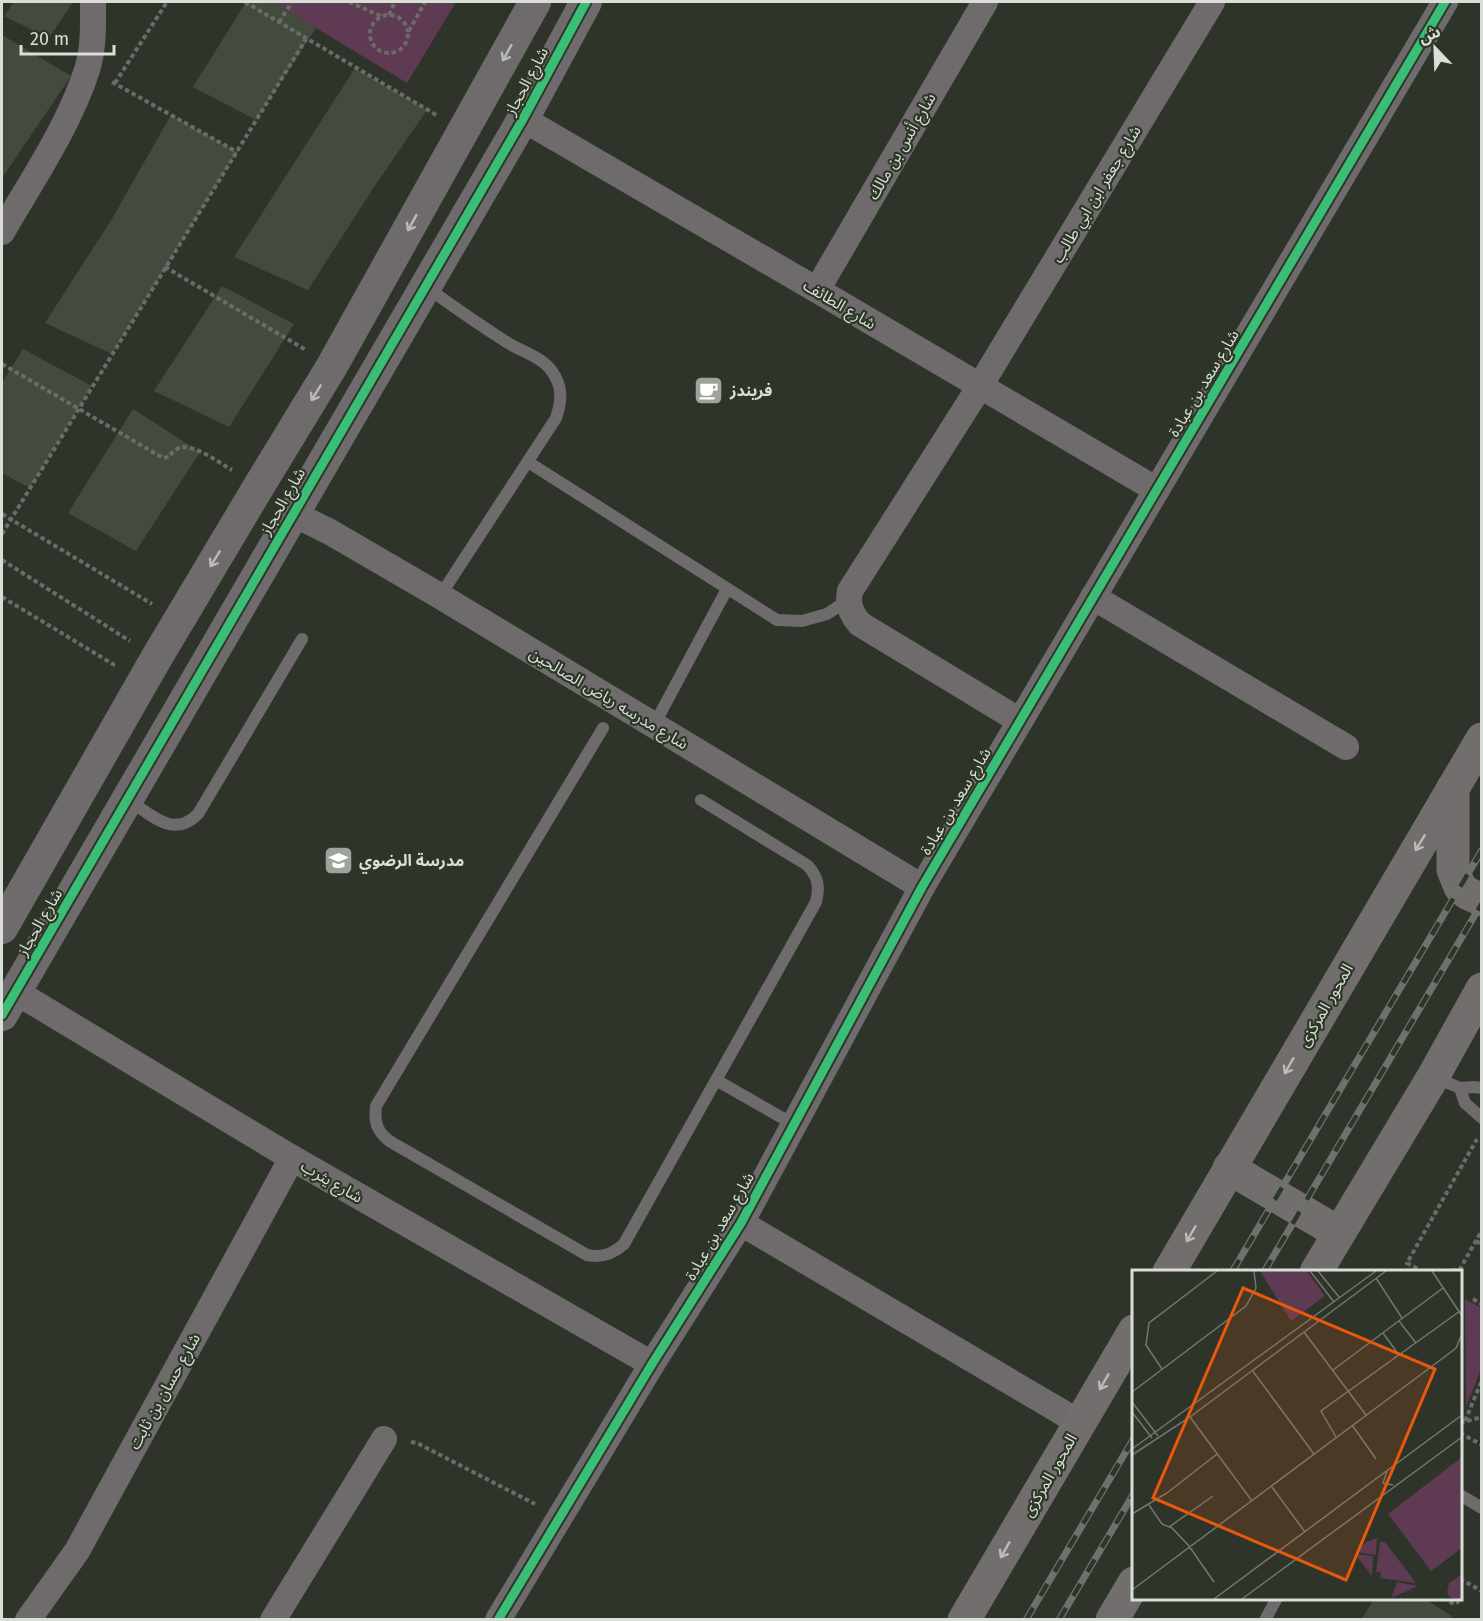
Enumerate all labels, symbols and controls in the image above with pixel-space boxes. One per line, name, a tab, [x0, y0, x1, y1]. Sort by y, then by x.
scale bar	[21, 18, 114, 56]
north arrow	[1405, 18, 1465, 78]
text: ش	[1416, 22, 1443, 48]
text: 20 m	[30, 28, 69, 50]
street label: شارع الحجاز	[500, 44, 555, 121]
one-way arrow	[501, 44, 513, 61]
street label: شارع أنس بن مالك	[863, 89, 942, 205]
street label: شارع جعفر ابن ابي طالب	[1048, 122, 1148, 268]
one-way arrow	[406, 214, 418, 231]
street label: شارع الطائف	[798, 275, 879, 336]
street label: شارع سعد بن عبادة	[1164, 326, 1245, 442]
cafe icon: فريندز	[693, 374, 725, 406]
place label: فريندز	[729, 381, 772, 400]
one-way arrow	[309, 384, 322, 401]
street label: شارع الحجاز	[255, 464, 312, 541]
one-way arrow	[209, 550, 220, 568]
street label: شارع مدرسه رياض الصالحين	[524, 643, 692, 756]
street label: شارع سعد بن عبادة	[916, 744, 997, 860]
one-way arrow	[1414, 834, 1426, 851]
school or university icon: مدرسة الرضوي	[322, 844, 354, 876]
place label: مدرسة الرضوي	[359, 851, 464, 874]
street label: شارع الحجاز	[12, 885, 69, 962]
street label: المحور المركزى	[1294, 960, 1357, 1050]
one-way arrow	[1283, 1057, 1295, 1074]
street label: شارع يثرب	[296, 1156, 366, 1209]
street label: شارع سعد بن عبادة	[681, 1169, 761, 1285]
one-way arrow	[1184, 1225, 1196, 1242]
inset map	[1132, 1270, 1462, 1600]
street label: شارع حسان بن ثابت	[125, 1330, 207, 1454]
one-way arrow	[1098, 1373, 1110, 1390]
street label: المحور المركزى	[1018, 1430, 1081, 1520]
one-way arrow	[999, 1541, 1011, 1558]

